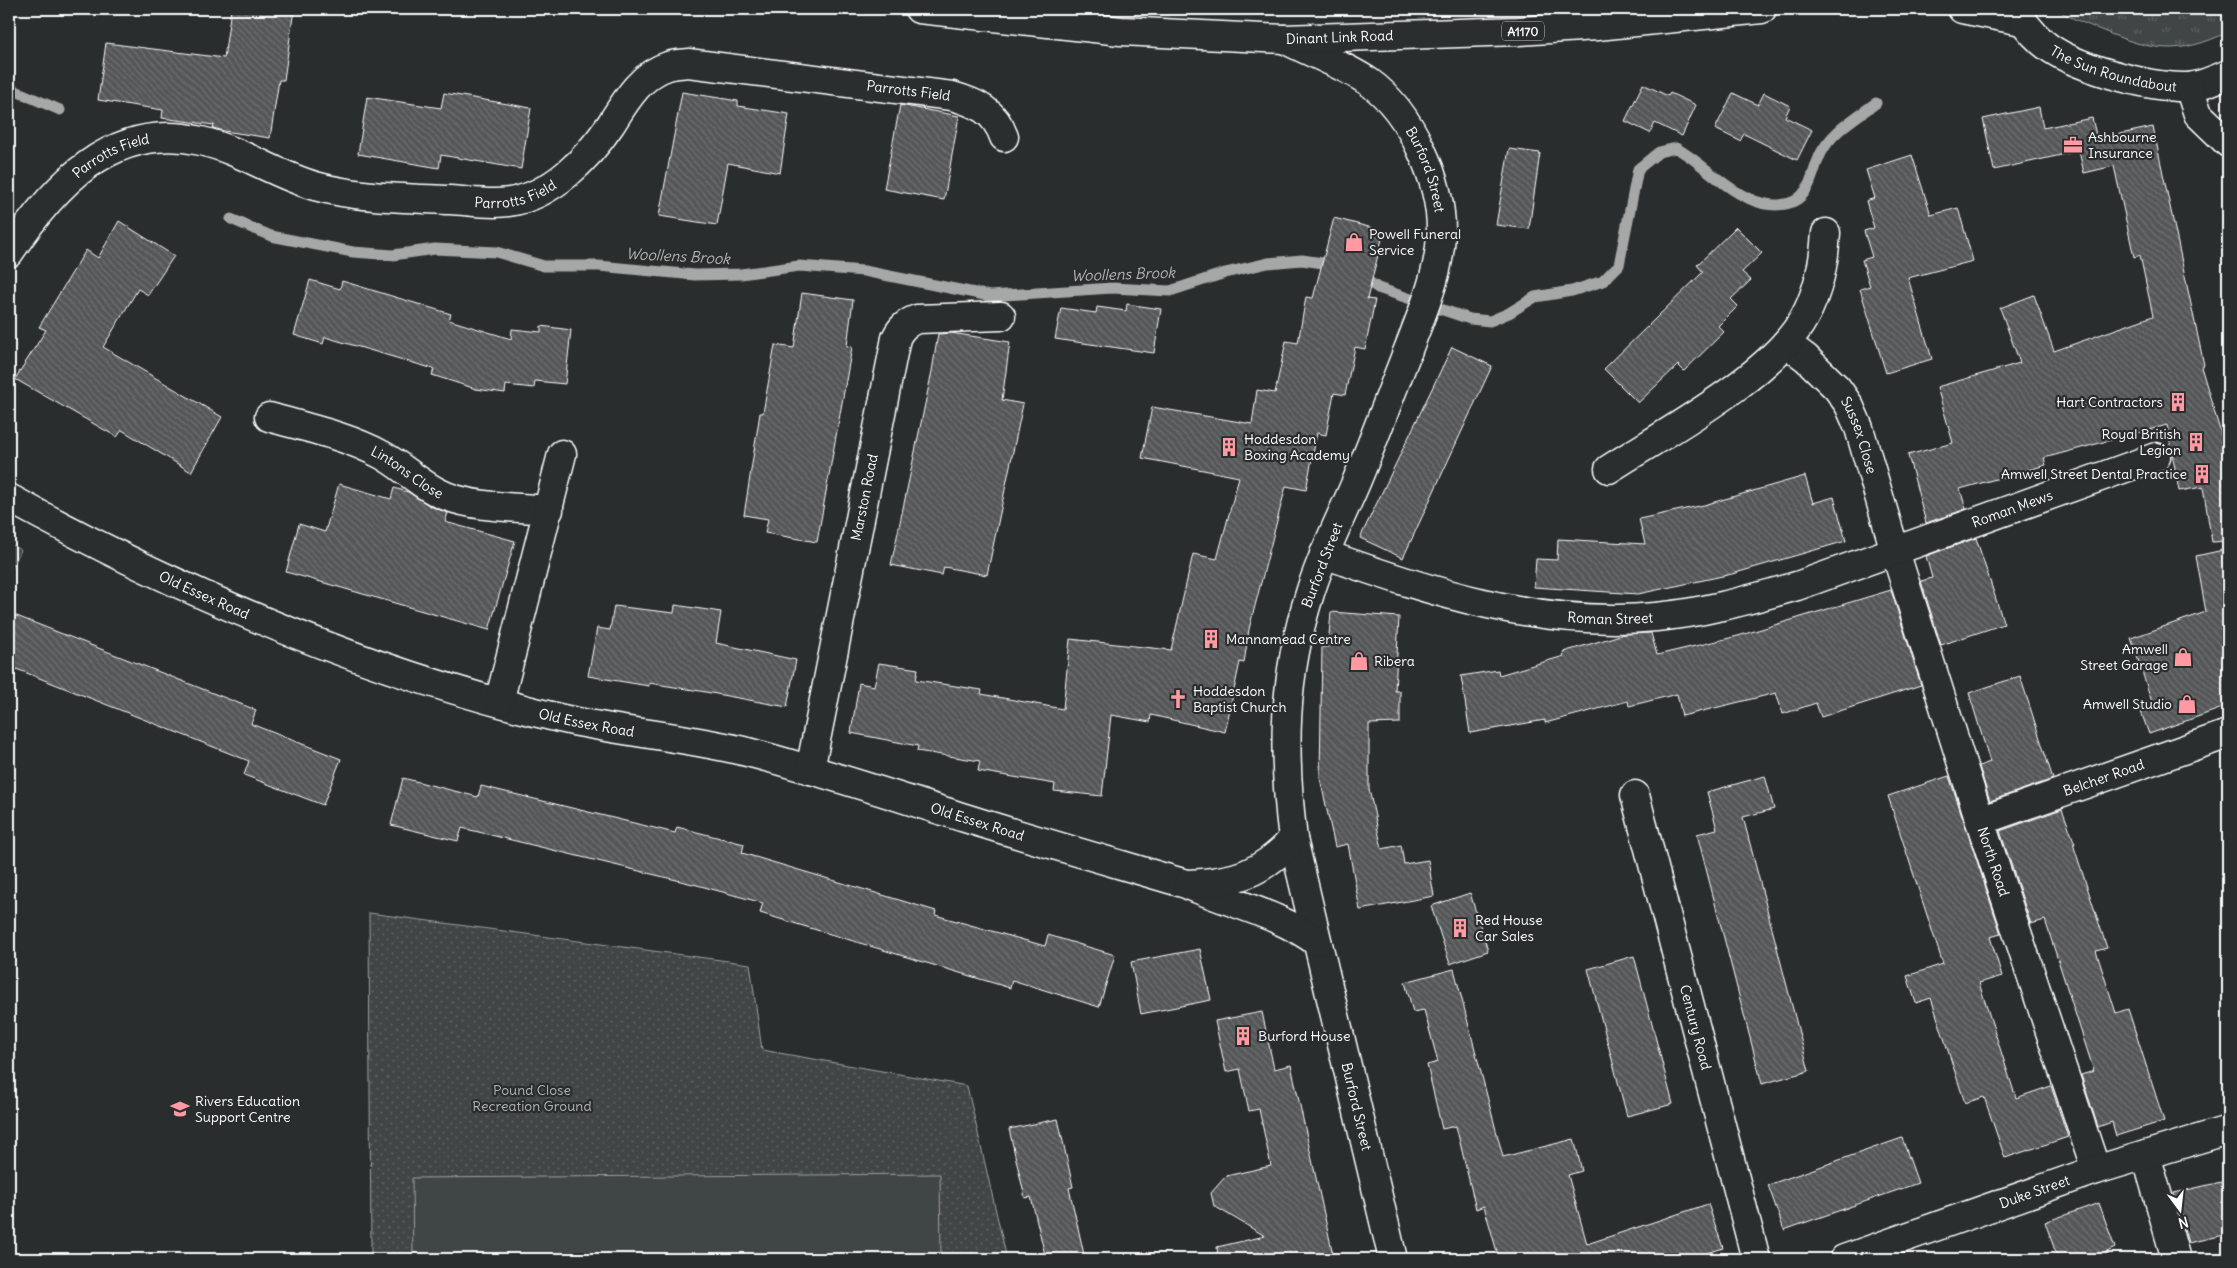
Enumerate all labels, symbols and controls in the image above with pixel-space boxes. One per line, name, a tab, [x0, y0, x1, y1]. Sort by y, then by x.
road number: A1170	[1502, 22, 1544, 40]
street label: Dinant Link Road	[1286, 26, 1394, 48]
street label: The Sun Roundabout	[2047, 42, 2178, 96]
street label: Parrotts Field	[866, 76, 951, 105]
street label: Burford Street	[1402, 123, 1449, 214]
place label: Ashbourne Insurance	[2088, 128, 2157, 162]
street label: Parrotts Field	[69, 130, 151, 182]
office icon: Ashbourne Insurance	[2062, 134, 2084, 156]
street label: Parrotts Field	[474, 176, 560, 212]
place label: Powell Funeral Service	[1369, 225, 1461, 259]
shop icon: Powell Funeral Service	[1343, 231, 1365, 253]
water label: Woollens Brook	[625, 244, 732, 268]
water label: Woollens Brook	[1071, 263, 1177, 285]
building icon: Hart Contractors	[2167, 391, 2189, 413]
street label: Sussex Close	[1837, 393, 1881, 476]
place label: Hart Contractors	[2056, 393, 2163, 411]
place label: Royal British Legion	[2102, 425, 2181, 459]
place label: Hoddesdon Boxing Academy	[1244, 430, 1350, 464]
building icon: Royal British Legion	[2185, 431, 2207, 453]
building icon: Hoddesdon Boxing Academy	[1218, 436, 1240, 458]
street label: Lintons Close	[368, 442, 446, 503]
street label: Marston Road	[847, 452, 882, 542]
building icon: Amwell Street Dental Practice	[2191, 463, 2213, 485]
place label: Amwell Street Dental Practice	[2001, 465, 2187, 483]
street label: Roman Mews	[1969, 486, 2055, 531]
street label: Burford Street	[1298, 520, 1347, 610]
street label: Old Essex Road	[156, 567, 252, 623]
street label: Roman Street	[1567, 608, 1654, 628]
building icon: Mannamead Centre	[1200, 628, 1222, 650]
place label: Mannamead Centre	[1226, 630, 1351, 648]
place label: Amwell Street Garage	[2080, 640, 2168, 674]
shop icon: Amwell Street Garage	[2172, 646, 2194, 668]
shop icon: Ribera	[1348, 650, 1370, 672]
place label: Ribera	[1374, 652, 1415, 670]
place label: Hoddesdon Baptist Church	[1193, 682, 1287, 716]
church icon: Hoddesdon Baptist Church	[1167, 688, 1189, 710]
shop icon: Amwell Studio	[2176, 693, 2198, 715]
place label: Amwell Studio	[2083, 695, 2172, 713]
street label: Old Essex Road	[537, 704, 636, 741]
street label: Belcher Road	[2061, 755, 2146, 800]
street label: Old Essex Road	[928, 799, 1026, 845]
street label: North Road	[1974, 824, 2013, 899]
place label: Red House Car Sales	[1475, 911, 1543, 945]
building icon: Red House Car Sales	[1449, 917, 1471, 939]
street label: Century Road	[1676, 983, 1715, 1072]
building icon: Burford House	[1232, 1025, 1254, 1047]
place label: Burford House	[1258, 1027, 1350, 1045]
street label: Burford Street	[1338, 1061, 1376, 1153]
park label: Pound Close Recreation Ground	[472, 1081, 592, 1115]
place label: Rivers Education Support Centre	[195, 1092, 300, 1126]
school or university icon: Rivers Education Support Centre	[169, 1098, 191, 1120]
street label: Duke Street	[1997, 1171, 2072, 1212]
north arrow	[2154, 1186, 2204, 1236]
text: N	[2176, 1213, 2190, 1233]

